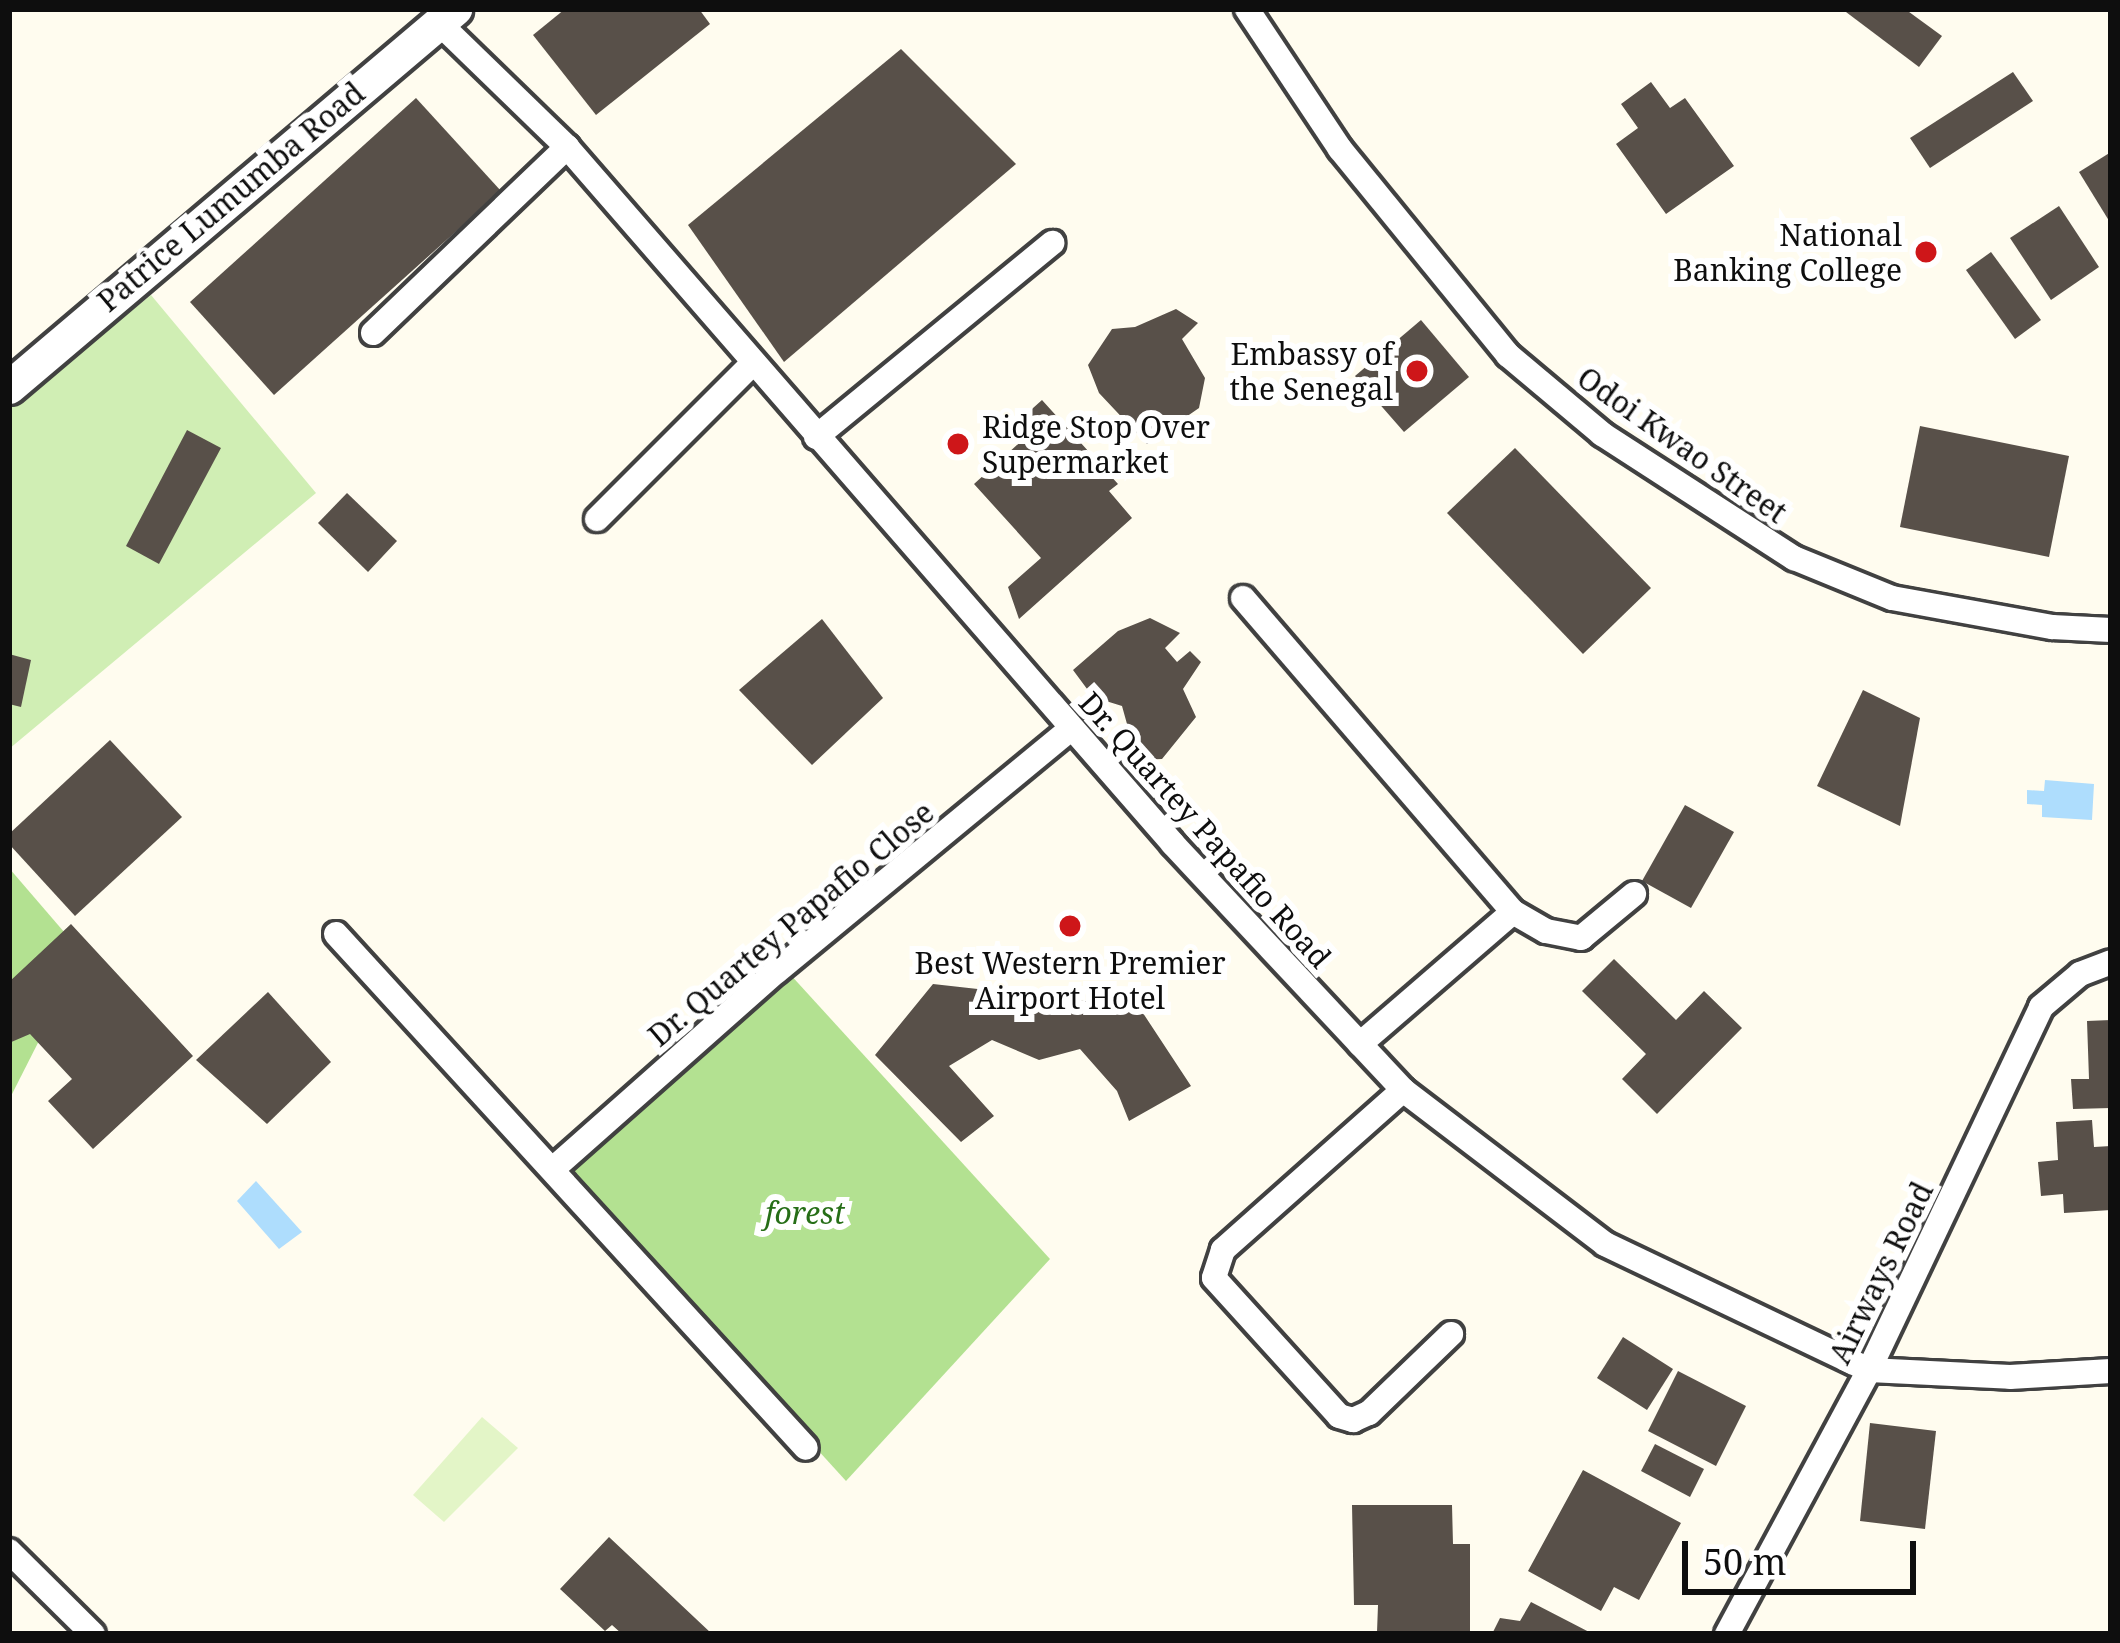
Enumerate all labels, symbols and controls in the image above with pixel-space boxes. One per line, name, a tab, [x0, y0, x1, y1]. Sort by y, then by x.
street label: Patrice Lumumba Road	[90, 75, 372, 319]
place label: National Banking College	[1673, 217, 1902, 288]
marker: National Banking College	[1913, 239, 1939, 265]
place label: Embassy of the Senegal	[1229, 336, 1393, 406]
marker: Embassy of the Senegal	[1404, 358, 1430, 384]
street label: Odoi Kwao Street	[1571, 359, 1793, 531]
place label: Ridge Stop Over Supermarket	[982, 409, 1210, 480]
marker: Ridge Stop Over Supermarket	[945, 431, 971, 457]
street label: Dr. Quartey Papafio Road	[1072, 685, 1338, 975]
street label: Dr. Quartey Papafio Close	[641, 794, 941, 1054]
marker: Best Western Premier Airport Hotel	[1057, 913, 1083, 939]
place label: Best Western Premier Airport Hotel	[914, 945, 1226, 1016]
street label: Airways Road	[1822, 1176, 1940, 1370]
park label: forest	[765, 1195, 845, 1231]
scale bar	[1688, 1517, 1922, 1591]
text: 50 m	[1703, 1537, 1787, 1586]

